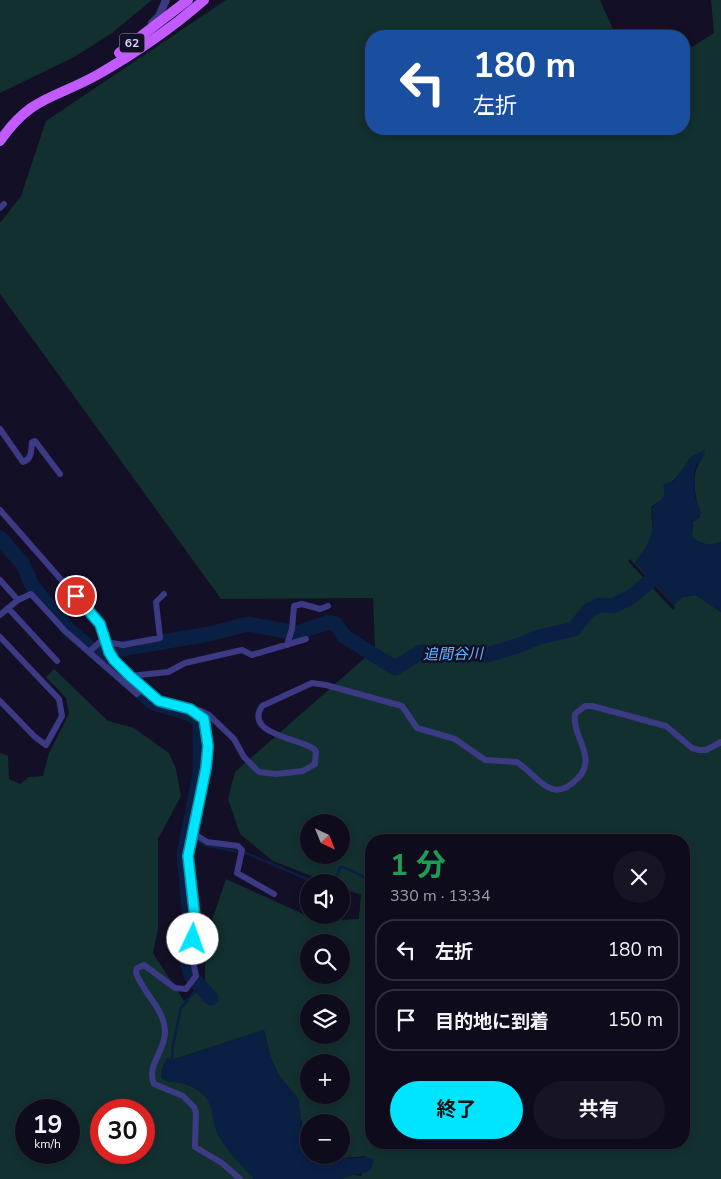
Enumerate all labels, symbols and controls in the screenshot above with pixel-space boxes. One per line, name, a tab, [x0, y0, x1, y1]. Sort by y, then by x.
road number: 62	[120, 34, 144, 52]
text: 180 m	[473, 42, 576, 89]
icon: left	[390, 50, 455, 115]
text: 左折	[473, 91, 517, 121]
pin	[55, 575, 97, 617]
icon: arrive	[62, 582, 90, 610]
water label: 追間谷川	[423, 643, 485, 665]
north arrow	[300, 814, 350, 864]
map controls	[300, 814, 350, 1164]
text: 1 分	[390, 845, 446, 886]
button: close	[613, 851, 665, 903]
button: sound	[300, 874, 350, 924]
text: 330 m · 13:34	[390, 885, 491, 907]
position arrow	[166, 912, 218, 964]
button: search	[300, 934, 350, 984]
icon: left	[392, 936, 420, 964]
text: 180 m	[608, 937, 663, 963]
text: 左折	[435, 939, 473, 965]
button: layers	[300, 994, 350, 1044]
icon: arrive	[392, 1006, 420, 1034]
text: 150 m	[608, 1007, 663, 1033]
text: 目的地に到着	[435, 1009, 549, 1035]
button: +	[300, 1054, 350, 1104]
button: 終了	[390, 1081, 523, 1139]
button: 共有	[533, 1081, 665, 1139]
speed limit sign: 30	[90, 1099, 155, 1164]
text: 19	[32, 1108, 63, 1142]
button: −	[300, 1114, 350, 1164]
text: km/h	[34, 1136, 61, 1152]

